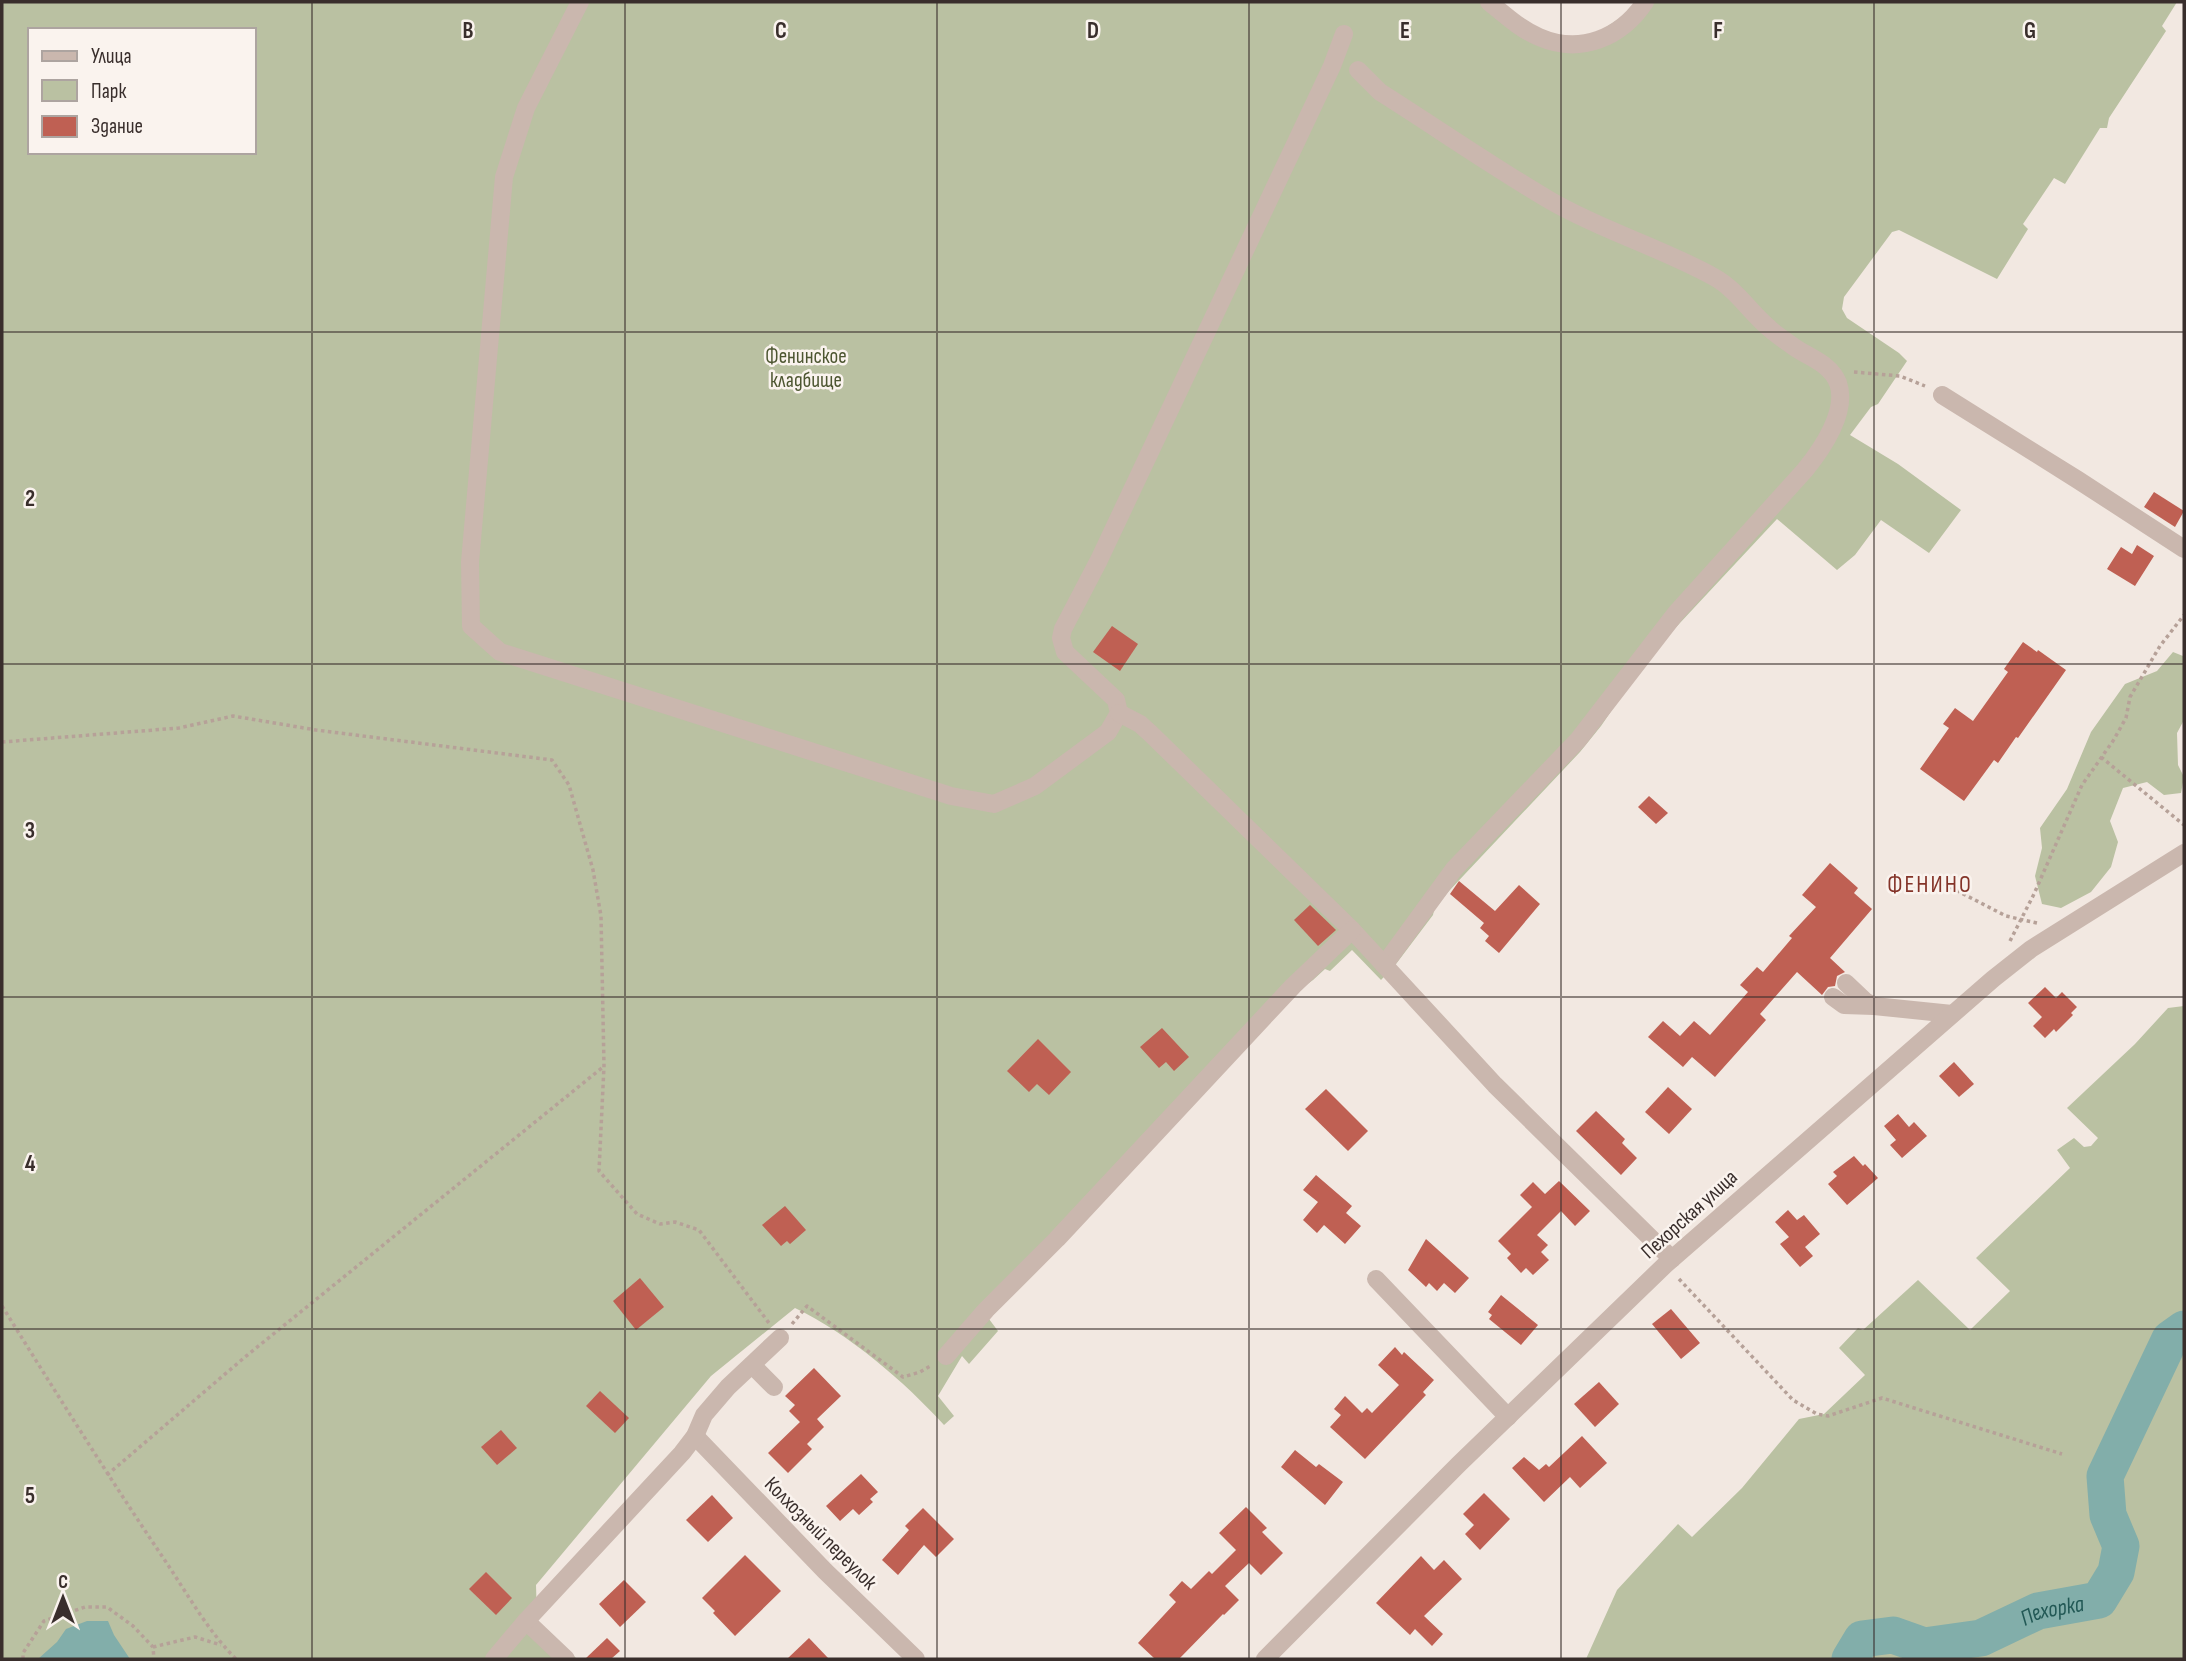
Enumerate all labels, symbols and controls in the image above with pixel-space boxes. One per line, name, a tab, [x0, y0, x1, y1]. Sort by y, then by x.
text: B	[463, 17, 474, 45]
text: C	[775, 17, 787, 45]
text: D	[1087, 17, 1099, 45]
text: E	[1400, 17, 1410, 45]
text: F	[1713, 17, 1723, 45]
text: G	[2024, 17, 2036, 45]
legend	[28, 28, 256, 154]
text: Улица	[91, 44, 132, 69]
text: Парк	[91, 79, 126, 104]
text: Здание	[91, 114, 143, 139]
park label: Фенинское кладбище	[765, 344, 847, 393]
text: 2	[25, 485, 35, 513]
text: 3	[25, 817, 35, 845]
district label: ФЕНИНО	[1887, 870, 1973, 899]
text: 4	[25, 1150, 36, 1178]
street label: Пехорская улица	[1636, 1165, 1743, 1264]
street label: Колхозный переулок	[759, 1472, 882, 1595]
text: 5	[25, 1482, 35, 1510]
north arrow	[28, 1563, 98, 1633]
text: С	[58, 1571, 68, 1594]
water label: Пехорка	[2016, 1590, 2087, 1632]

